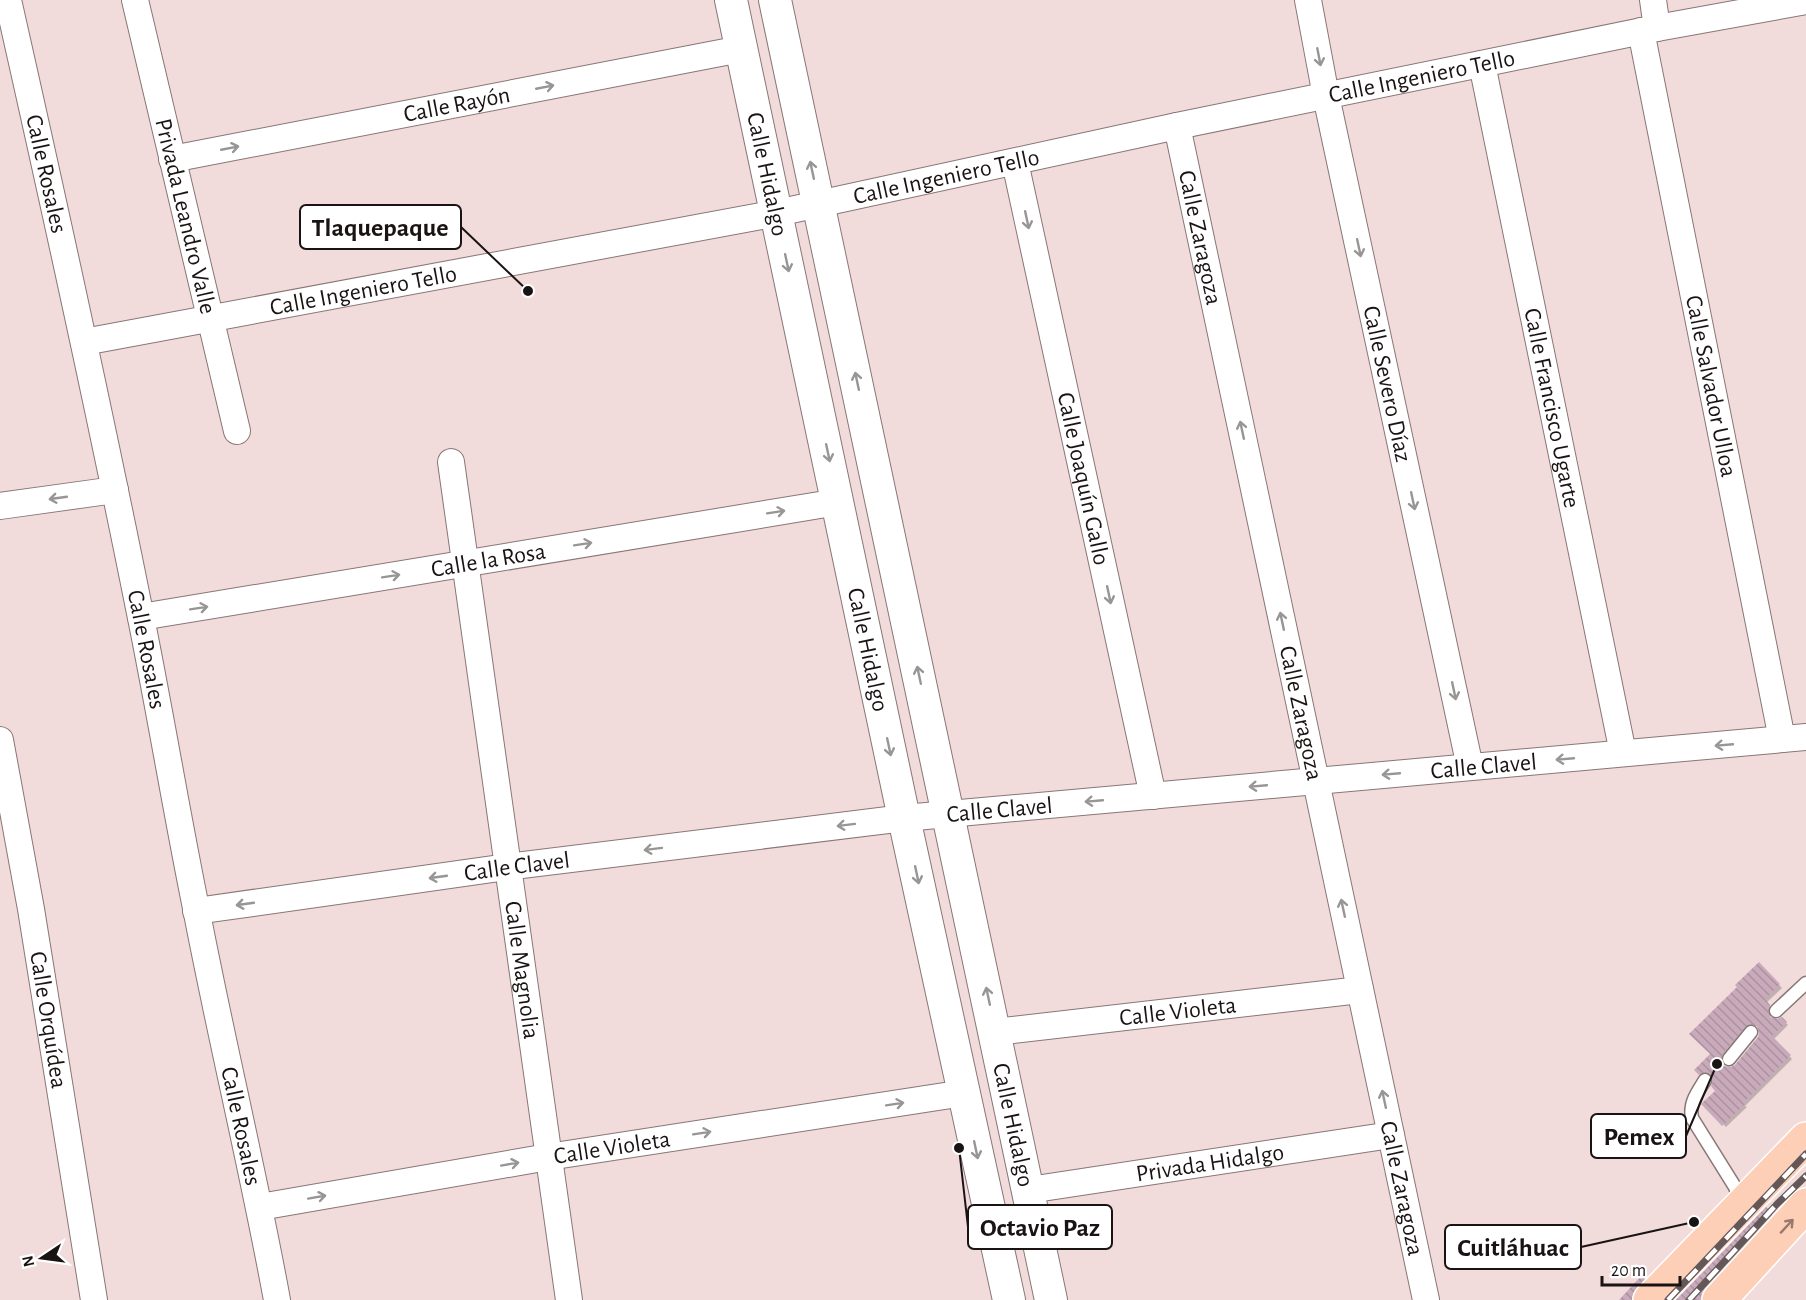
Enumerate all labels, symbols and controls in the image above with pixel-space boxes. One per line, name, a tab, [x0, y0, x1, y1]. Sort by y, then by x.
street label: Calle Ingeniero Tello	[1327, 46, 1517, 108]
one-way arrow	[1314, 47, 1325, 67]
one-way arrow	[535, 81, 554, 92]
street label: Calle Rayón	[402, 83, 512, 127]
street label: Calle Hidalgo	[742, 110, 792, 238]
street label: Calle Rosales	[21, 112, 71, 235]
street label: Privada Leandro Valle	[150, 116, 220, 316]
one-way arrow	[219, 142, 239, 153]
street label: Calle Ingeniero Tello	[851, 145, 1042, 209]
one-way arrow	[806, 161, 817, 180]
street label: Calle Zaragoza	[1174, 168, 1226, 307]
callout: Tlaquepaque	[300, 205, 461, 249]
one-way arrow	[1022, 209, 1033, 229]
text: Tlaquepaque	[311, 215, 449, 241]
one-way arrow	[1354, 238, 1365, 258]
one-way arrow	[782, 252, 793, 272]
street label: Calle Ingeniero Tello	[268, 262, 459, 320]
street label: Calle Salvador Ulloa	[1681, 293, 1741, 479]
street label: Calle Severo Díaz	[1358, 304, 1415, 464]
street label: Calle Francisco Ugarte	[1519, 306, 1584, 510]
one-way arrow	[851, 372, 862, 392]
street label: Calle Joaquín Gallo	[1052, 390, 1113, 567]
one-way arrow	[1236, 421, 1247, 441]
one-way arrow	[823, 443, 834, 463]
one-way arrow	[1408, 490, 1419, 510]
one-way arrow	[48, 493, 68, 504]
one-way arrow	[765, 506, 785, 517]
one-way arrow	[573, 538, 593, 549]
street label: Calle la Rosa	[429, 539, 548, 582]
one-way arrow	[381, 570, 400, 581]
one-way arrow	[1104, 585, 1115, 604]
street label: Calle Hidalgo	[843, 586, 892, 714]
street label: Calle Rosales	[123, 588, 169, 711]
one-way arrow	[188, 602, 208, 613]
one-way arrow	[1276, 612, 1288, 631]
street label: Calle Zaragoza	[1275, 644, 1326, 783]
one-way arrow	[913, 666, 925, 685]
one-way arrow	[1449, 681, 1460, 700]
one-way arrow	[884, 737, 896, 756]
one-way arrow	[1714, 739, 1734, 750]
street label: Calle Clavel	[1430, 750, 1538, 784]
one-way arrow	[1556, 753, 1576, 764]
one-way arrow	[1382, 769, 1402, 780]
one-way arrow	[1249, 781, 1269, 792]
street label: Calle Clavel	[945, 794, 1054, 827]
one-way arrow	[1085, 796, 1105, 807]
one-way arrow	[837, 820, 857, 831]
one-way arrow	[643, 844, 663, 855]
street label: Calle Clavel	[463, 848, 571, 886]
one-way arrow	[911, 865, 923, 884]
one-way arrow	[429, 871, 449, 882]
one-way arrow	[236, 898, 256, 909]
one-way arrow	[1337, 899, 1348, 918]
street label: Calle Magnolia	[500, 900, 543, 1041]
street label: Calle Orquídea	[25, 950, 71, 1090]
one-way arrow	[982, 987, 993, 1006]
street label: Calle Violeta	[1118, 993, 1238, 1031]
street label: Calle Hidalgo	[988, 1061, 1038, 1189]
street label: Calle Rosales	[216, 1065, 265, 1188]
one-way arrow	[1378, 1090, 1389, 1109]
one-way arrow	[885, 1098, 904, 1109]
callout: Pemex	[1591, 1114, 1686, 1158]
street label: Calle Zaragoza	[1375, 1119, 1427, 1258]
text: Pemex	[1603, 1124, 1675, 1150]
street label: Calle Violeta	[552, 1127, 672, 1169]
one-way arrow	[692, 1128, 712, 1139]
one-way arrow	[971, 1140, 982, 1160]
street label: Privada Hidalgo	[1134, 1140, 1286, 1187]
one-way arrow	[499, 1158, 519, 1169]
one-way arrow	[307, 1192, 327, 1203]
callout: Octavio Paz	[968, 1205, 1112, 1249]
text: Octavio Paz	[980, 1215, 1100, 1241]
one-way arrow	[1780, 1219, 1794, 1234]
callout: Cuitláhuac	[1445, 1225, 1581, 1269]
north arrow	[12, 1228, 72, 1288]
text: Cuitláhuac	[1457, 1235, 1569, 1261]
scale bar	[1602, 1249, 1680, 1287]
text: N	[19, 1254, 37, 1268]
text: 20 m	[1611, 1262, 1646, 1280]

